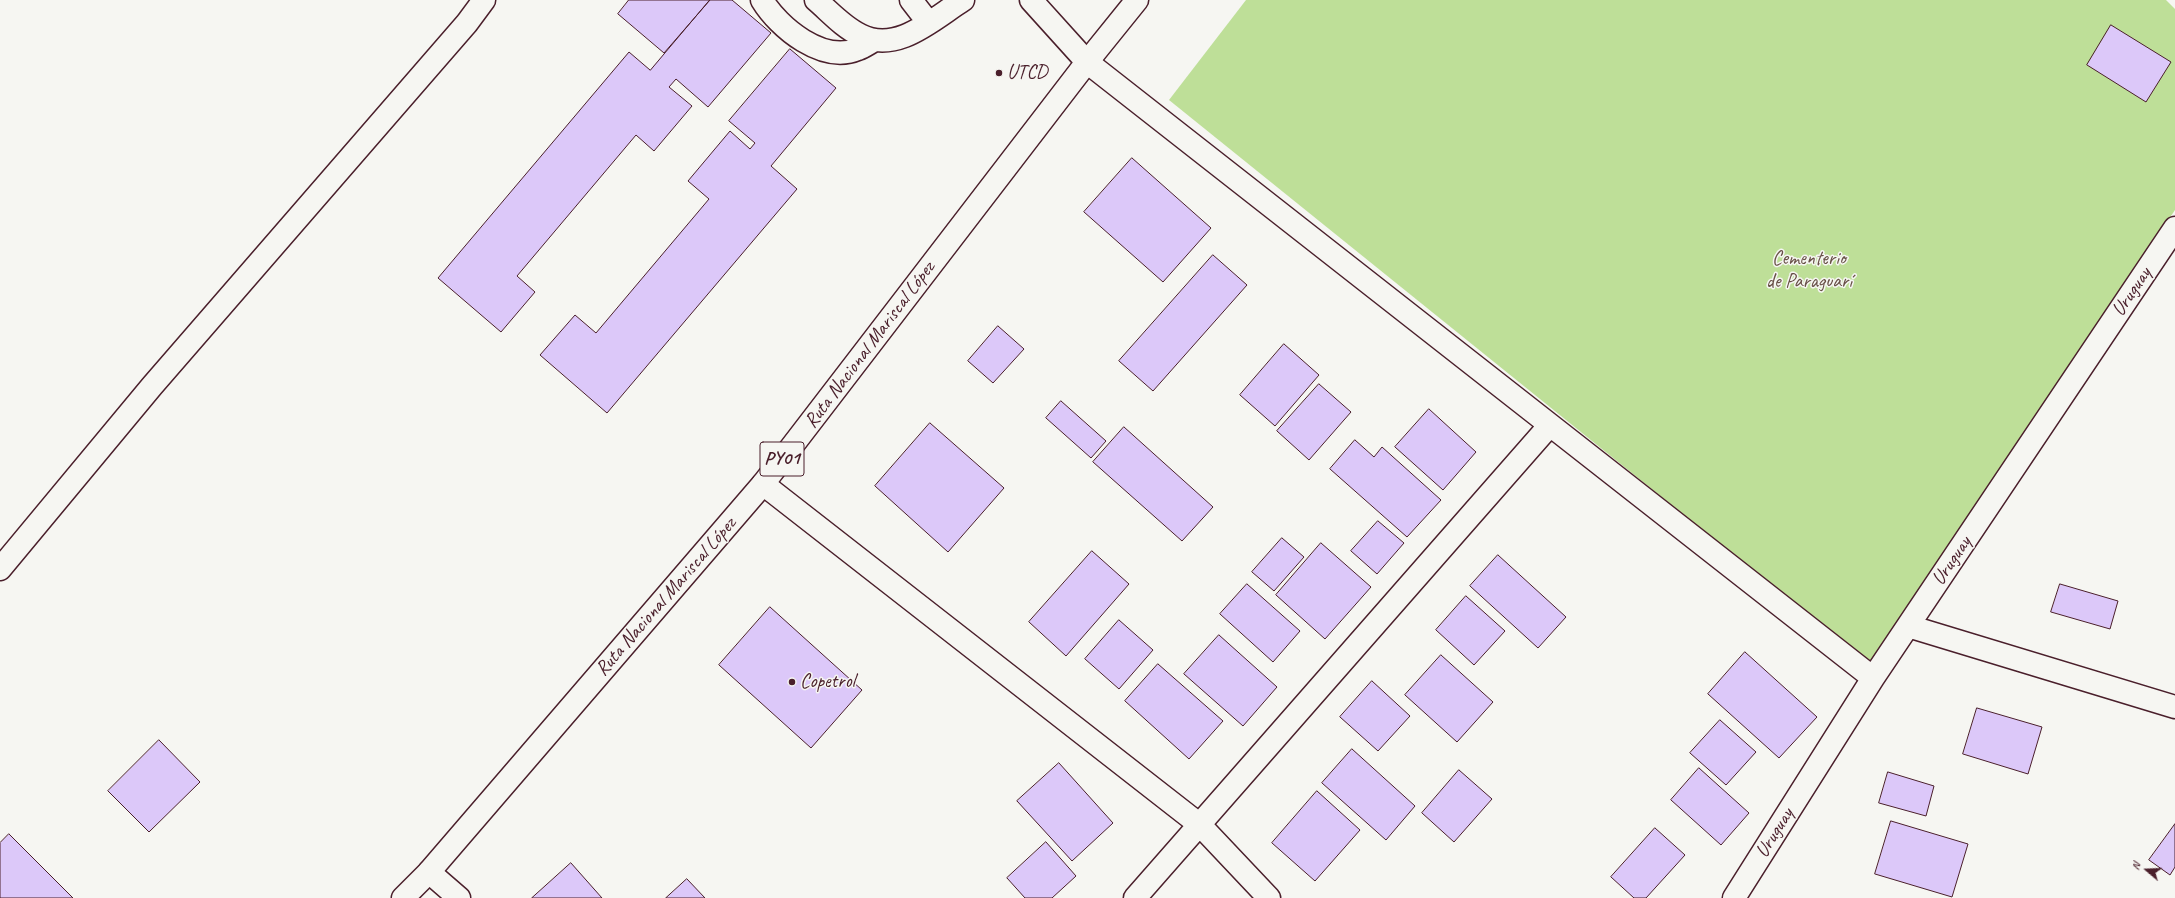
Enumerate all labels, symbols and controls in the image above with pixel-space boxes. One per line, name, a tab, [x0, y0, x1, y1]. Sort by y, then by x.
place label: UTCD	[1007, 61, 1047, 85]
marker: UTCD	[994, 68, 1004, 78]
park label: Cementerio de Paraguarí	[1766, 247, 1852, 294]
street label: Ruta Nacional Mariscal López	[800, 257, 940, 433]
street label: Uruguay	[2107, 263, 2157, 321]
road number: PY01	[760, 442, 804, 476]
street label: Ruta Nacional Mariscal López	[591, 513, 741, 681]
street label: Uruguay	[1927, 532, 1977, 590]
place label: Copetrol	[800, 670, 855, 694]
marker: Copetrol	[787, 677, 797, 687]
street label: Uruguay	[1751, 804, 1799, 862]
north arrow	[2127, 850, 2167, 890]
text: N	[2128, 861, 2143, 872]

